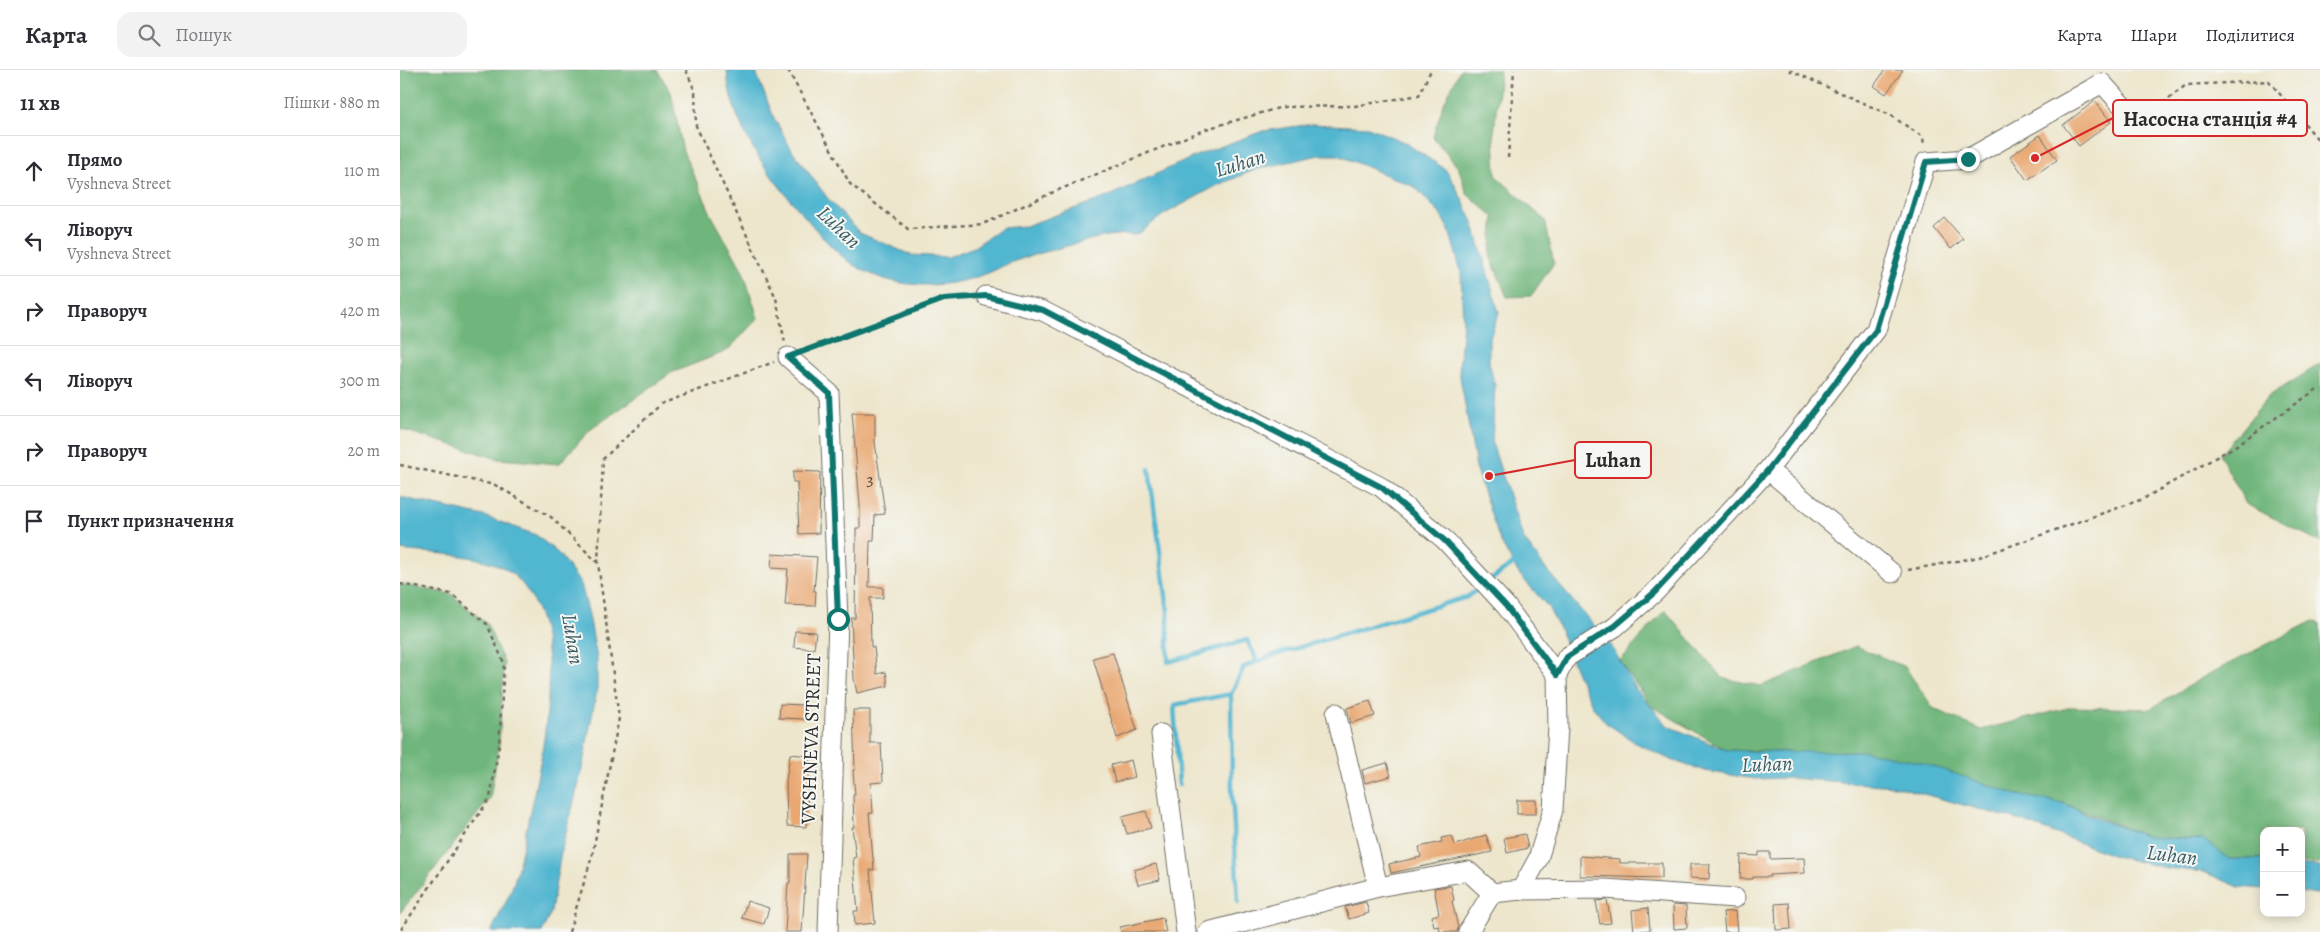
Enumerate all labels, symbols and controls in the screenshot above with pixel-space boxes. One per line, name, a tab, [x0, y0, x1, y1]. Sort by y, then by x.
search box	[117, 12, 467, 57]
text: Карта	[25, 19, 87, 51]
icon: search	[135, 21, 163, 49]
text: Пошук	[175, 22, 232, 48]
text: Карта	[2057, 23, 2102, 47]
text: Шари	[2130, 23, 2177, 47]
text: Поділитися	[2205, 23, 2295, 47]
text: 11 хв	[20, 89, 60, 117]
text: Пішки · 880 m	[283, 92, 380, 114]
callout: Насосна станція #4	[2113, 100, 2307, 136]
text: Насосна станція #4	[2123, 105, 2297, 133]
water label: Luhan	[1212, 142, 1268, 184]
text: Прямо	[67, 147, 122, 173]
route end	[1957, 148, 1980, 171]
icon: ahead	[20, 157, 48, 185]
text: 110 m	[344, 160, 380, 182]
text: Vyshneva Street	[67, 173, 171, 195]
water label: Luhan	[811, 199, 867, 255]
text: Ліворуч	[67, 217, 133, 243]
icon: left	[20, 227, 48, 255]
text: 30 m	[348, 230, 380, 252]
text: Vyshneva Street	[67, 243, 171, 265]
icon: right	[20, 297, 48, 325]
text: Праворуч	[67, 298, 147, 324]
text: 420 m	[340, 300, 380, 322]
icon: left	[20, 367, 48, 395]
text: Ліворуч	[67, 368, 133, 394]
text: 300 m	[340, 370, 380, 392]
icon: right	[20, 437, 48, 465]
text: Праворуч	[67, 438, 147, 464]
text: 20 m	[347, 440, 380, 462]
callout: Luhan	[1575, 442, 1651, 478]
text: Luhan	[1585, 446, 1641, 474]
house number: 3	[866, 467, 874, 491]
icon: arrive	[20, 507, 48, 535]
text: Пункт призначення	[67, 508, 234, 534]
route start	[827, 608, 850, 631]
water label: Luhan	[555, 612, 591, 666]
street label: VYSHNEVA STREET	[794, 653, 827, 826]
water label: Luhan	[1741, 749, 1793, 779]
map controls	[2260, 827, 2305, 917]
button: +	[2260, 827, 2305, 872]
water label: Luhan	[2145, 838, 2199, 872]
button: −	[2260, 872, 2305, 917]

